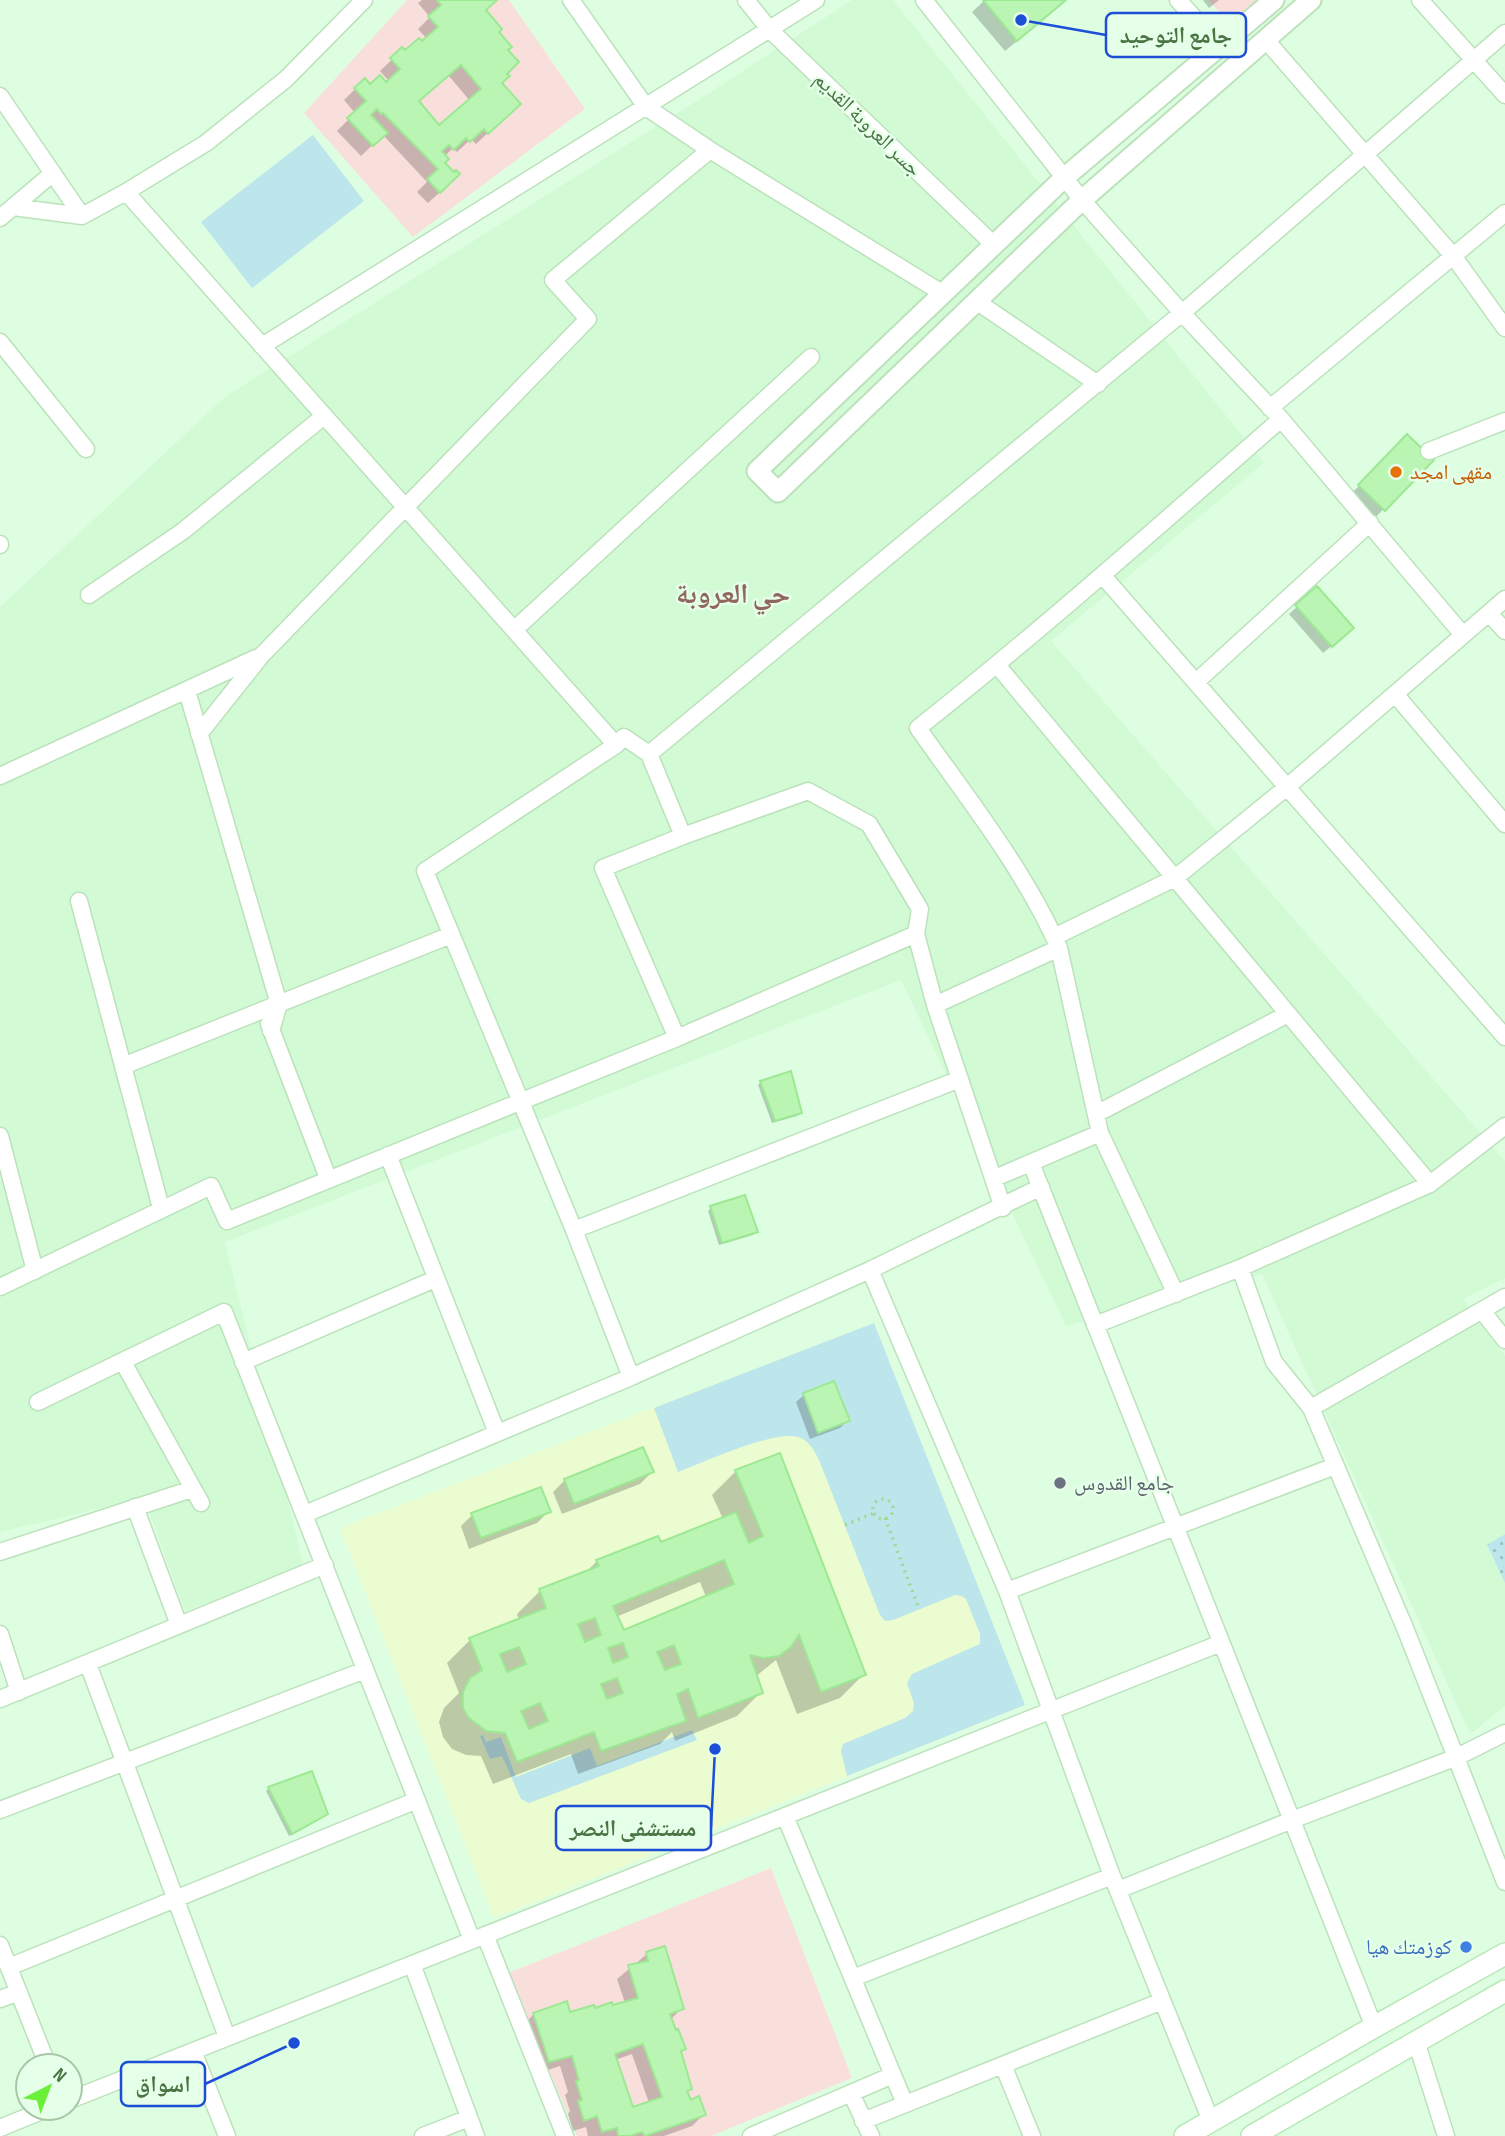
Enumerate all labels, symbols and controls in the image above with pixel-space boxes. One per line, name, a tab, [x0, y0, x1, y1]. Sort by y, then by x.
callout: جامع التوحيد	[1106, 13, 1246, 57]
text: جامع التوحيد	[1120, 22, 1232, 50]
street label: جسر العروبة القديم	[808, 67, 927, 183]
place label: مقهى امجد	[1410, 460, 1492, 485]
marker: مقهى امجد	[1388, 464, 1404, 480]
district label: حي العروبة	[676, 578, 790, 616]
place label: جامع القدوس	[1074, 1471, 1174, 1496]
marker: جامع القدوس	[1052, 1475, 1068, 1491]
callout: مستشفى النصر	[556, 1806, 711, 1850]
text: مستشفى النصر	[569, 1815, 696, 1843]
place label: كوزمتك هيا	[1366, 1935, 1452, 1960]
marker: كوزمتك هيا	[1458, 1939, 1474, 1955]
north arrow	[14, 2052, 84, 2122]
callout: اسواق	[121, 2062, 205, 2106]
text: N	[48, 2064, 71, 2087]
text: اسواق	[135, 2071, 191, 2099]

